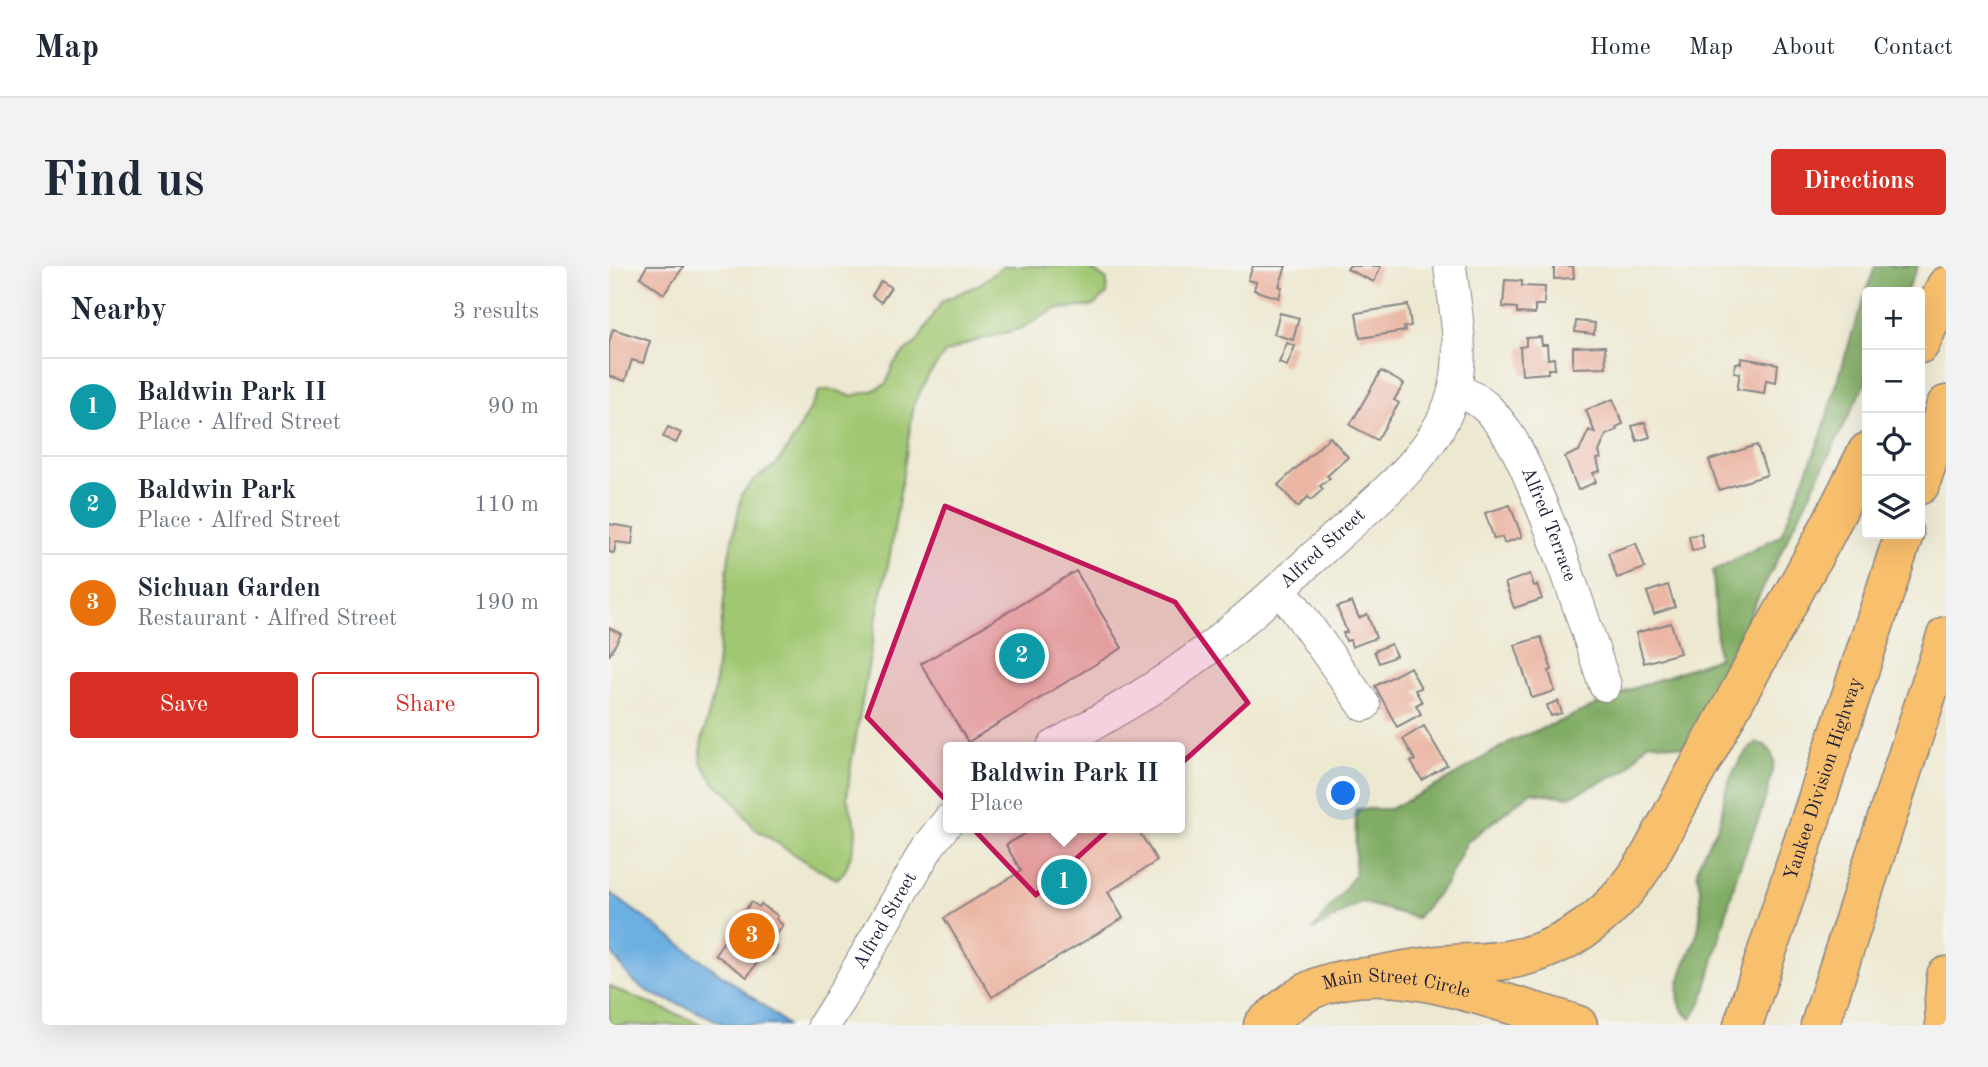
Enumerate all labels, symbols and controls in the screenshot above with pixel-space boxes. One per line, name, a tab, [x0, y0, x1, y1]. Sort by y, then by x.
text: Map	[35, 32, 99, 65]
text: Home	[1590, 36, 1651, 60]
text: Map	[1689, 36, 1733, 60]
text: About	[1771, 36, 1835, 60]
text: Contact	[1873, 36, 1953, 60]
button: Directions	[1771, 149, 1946, 215]
text: Find us	[42, 158, 205, 207]
map controls	[1862, 287, 1925, 539]
button: +	[1862, 287, 1925, 350]
text: Nearby	[70, 296, 167, 326]
text: 3 results	[453, 300, 539, 323]
button: −	[1862, 350, 1925, 413]
text: Baldwin Park II	[137, 380, 327, 406]
text: 1	[86, 395, 100, 418]
text: 90 m	[488, 395, 539, 418]
text: Place · Alfred Street	[137, 411, 341, 434]
button: locate	[1862, 413, 1925, 476]
street label: Alfred Terrace	[1517, 465, 1579, 584]
button: layers	[1862, 476, 1925, 539]
text: Baldwin Park	[137, 478, 296, 504]
text: 2	[86, 493, 100, 516]
text: 110 m	[474, 493, 539, 516]
street label: Alfred Street	[1276, 506, 1369, 592]
text: Place · Alfred Street	[137, 509, 341, 532]
text: Sichuan Garden	[137, 576, 321, 602]
text: 3	[86, 591, 100, 614]
text: 190 m	[474, 591, 539, 614]
text: Restaurant · Alfred Street	[137, 607, 397, 630]
pin: 2	[999, 630, 1045, 682]
button: Save	[70, 672, 298, 738]
button: Share	[312, 672, 539, 738]
street label: Yankee Division Highway	[1782, 675, 1866, 883]
popup	[943, 742, 1185, 833]
text: Baldwin Park II	[969, 761, 1159, 787]
your location	[1326, 776, 1360, 810]
text: Place	[969, 792, 1023, 815]
pin: 1	[1041, 856, 1087, 908]
street label: Alfred Street	[850, 869, 921, 972]
pin: 3	[729, 910, 775, 962]
street label: Main Street Circle	[1320, 967, 1472, 1002]

